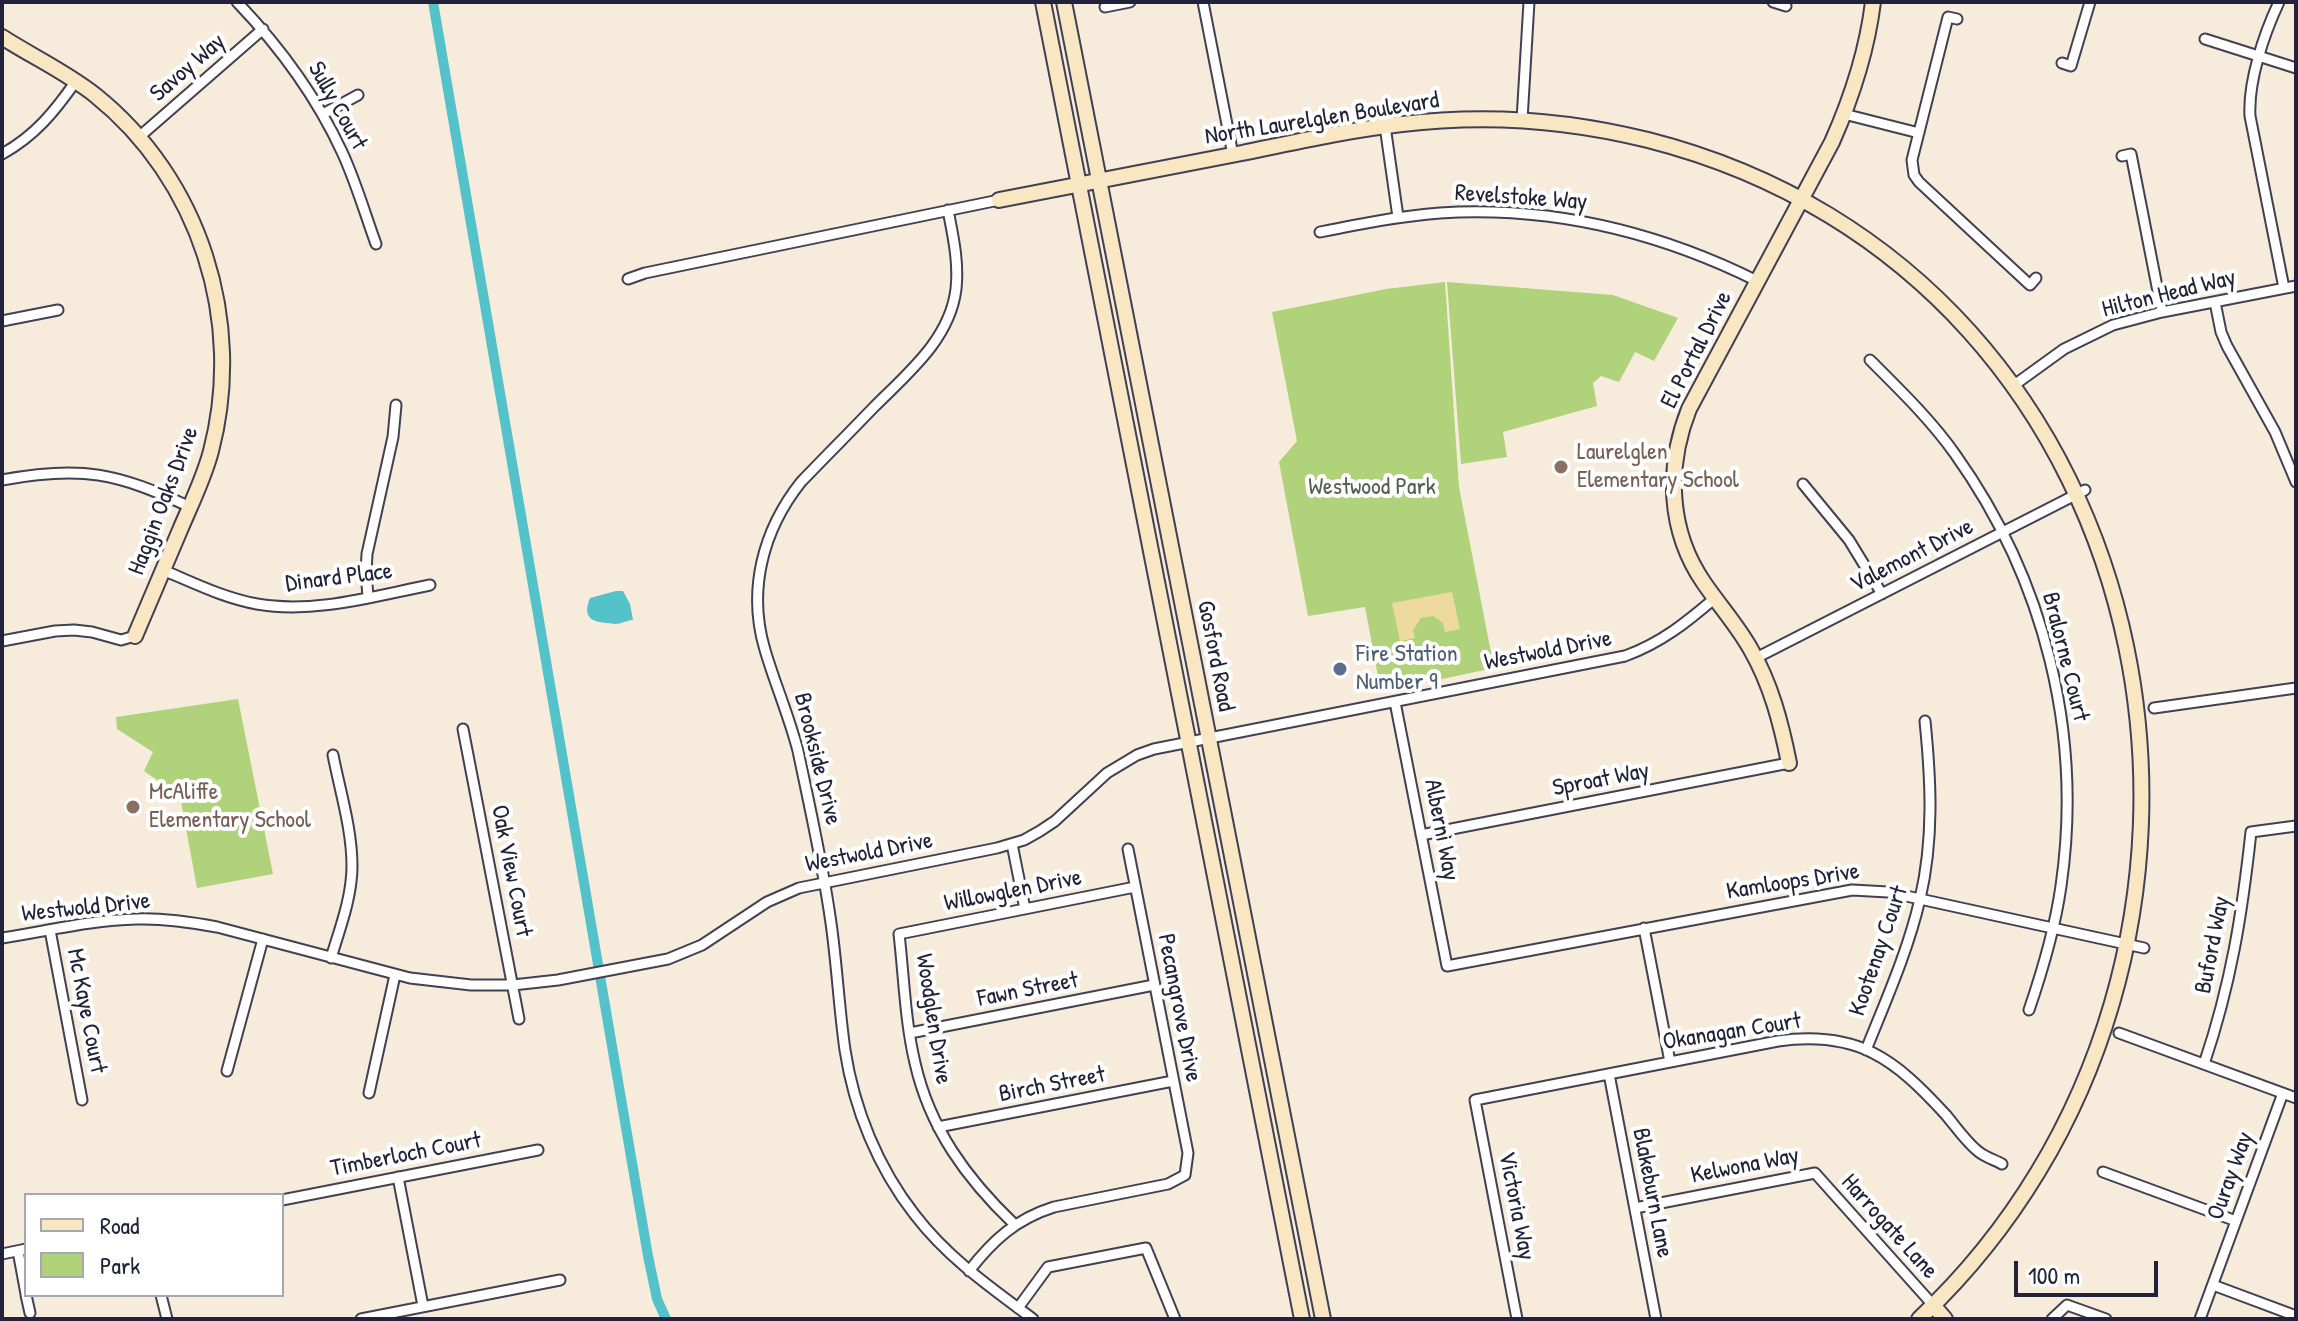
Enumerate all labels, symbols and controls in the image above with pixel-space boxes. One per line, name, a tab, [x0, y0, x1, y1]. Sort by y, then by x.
street label: Savoy Way	[145, 28, 231, 108]
street label: Sully Court	[301, 57, 373, 155]
street label: North Laurelglen Boulevard	[1203, 86, 1441, 152]
street label: Revelstoke Way	[1454, 179, 1588, 217]
street label: Hilton Head Way	[2099, 263, 2239, 325]
street label: El Portal Drive	[1655, 287, 1739, 413]
street label: Haggin Oaks Drive	[123, 423, 205, 579]
place label: Laurelglen Elementary School	[1577, 439, 1739, 495]
marker: Laurelglen Elementary School	[1552, 458, 1570, 476]
park label: Westwood Park	[1308, 474, 1436, 502]
street label: Valemont Drive	[1845, 513, 1979, 599]
street label: Dinard Place	[284, 557, 394, 599]
street label: Bralorne Court	[2035, 590, 2095, 724]
street label: Gosford Road	[1190, 598, 1240, 714]
street label: Westwold Drive	[1482, 625, 1614, 677]
place label: Fire Station Number 9	[1356, 641, 1458, 697]
marker: Fire Station Number 9	[1331, 660, 1349, 678]
street label: Brookside Drive	[787, 690, 847, 828]
street label: Sproat Way	[1550, 757, 1652, 803]
street label: Alberni Way	[1417, 777, 1465, 883]
place label: McAliffe Elementary School	[149, 779, 311, 835]
marker: McAliffe Elementary School	[124, 798, 142, 816]
street label: Oak View Court	[484, 803, 538, 939]
street label: Westwold Drive	[803, 827, 935, 879]
street label: Kamloops Drive	[1724, 857, 1862, 907]
street label: Willowglen Drive	[942, 864, 1084, 918]
street label: Kootenay Court	[1843, 882, 1915, 1020]
street label: Westwold Drive	[20, 887, 152, 929]
street label: Buford Way	[2189, 894, 2237, 996]
street label: Pecangrove Drive	[1151, 932, 1207, 1084]
street label: Mc Kaye Court	[60, 946, 112, 1076]
street label: Woodglen Drive	[908, 952, 958, 1086]
street label: Fawn Street	[975, 966, 1081, 1014]
street label: Okanagan Court	[1661, 1007, 1803, 1057]
street label: Birch Street	[996, 1061, 1108, 1109]
street label: Timberloch Court	[328, 1126, 484, 1184]
street label: Blakeburn Lane	[1625, 1126, 1679, 1260]
street label: Ouray Way	[2202, 1128, 2260, 1224]
street label: Kelwona Way	[1689, 1141, 1801, 1191]
street label: Victoria Way	[1491, 1149, 1541, 1263]
street label: Harrogate Lane	[1834, 1169, 1944, 1285]
legend	[24, 1193, 284, 1297]
text: Road	[100, 1209, 139, 1241]
scale bar	[2018, 1245, 2162, 1295]
text: Park	[100, 1249, 140, 1281]
text: 100 m	[2028, 1259, 2080, 1291]

